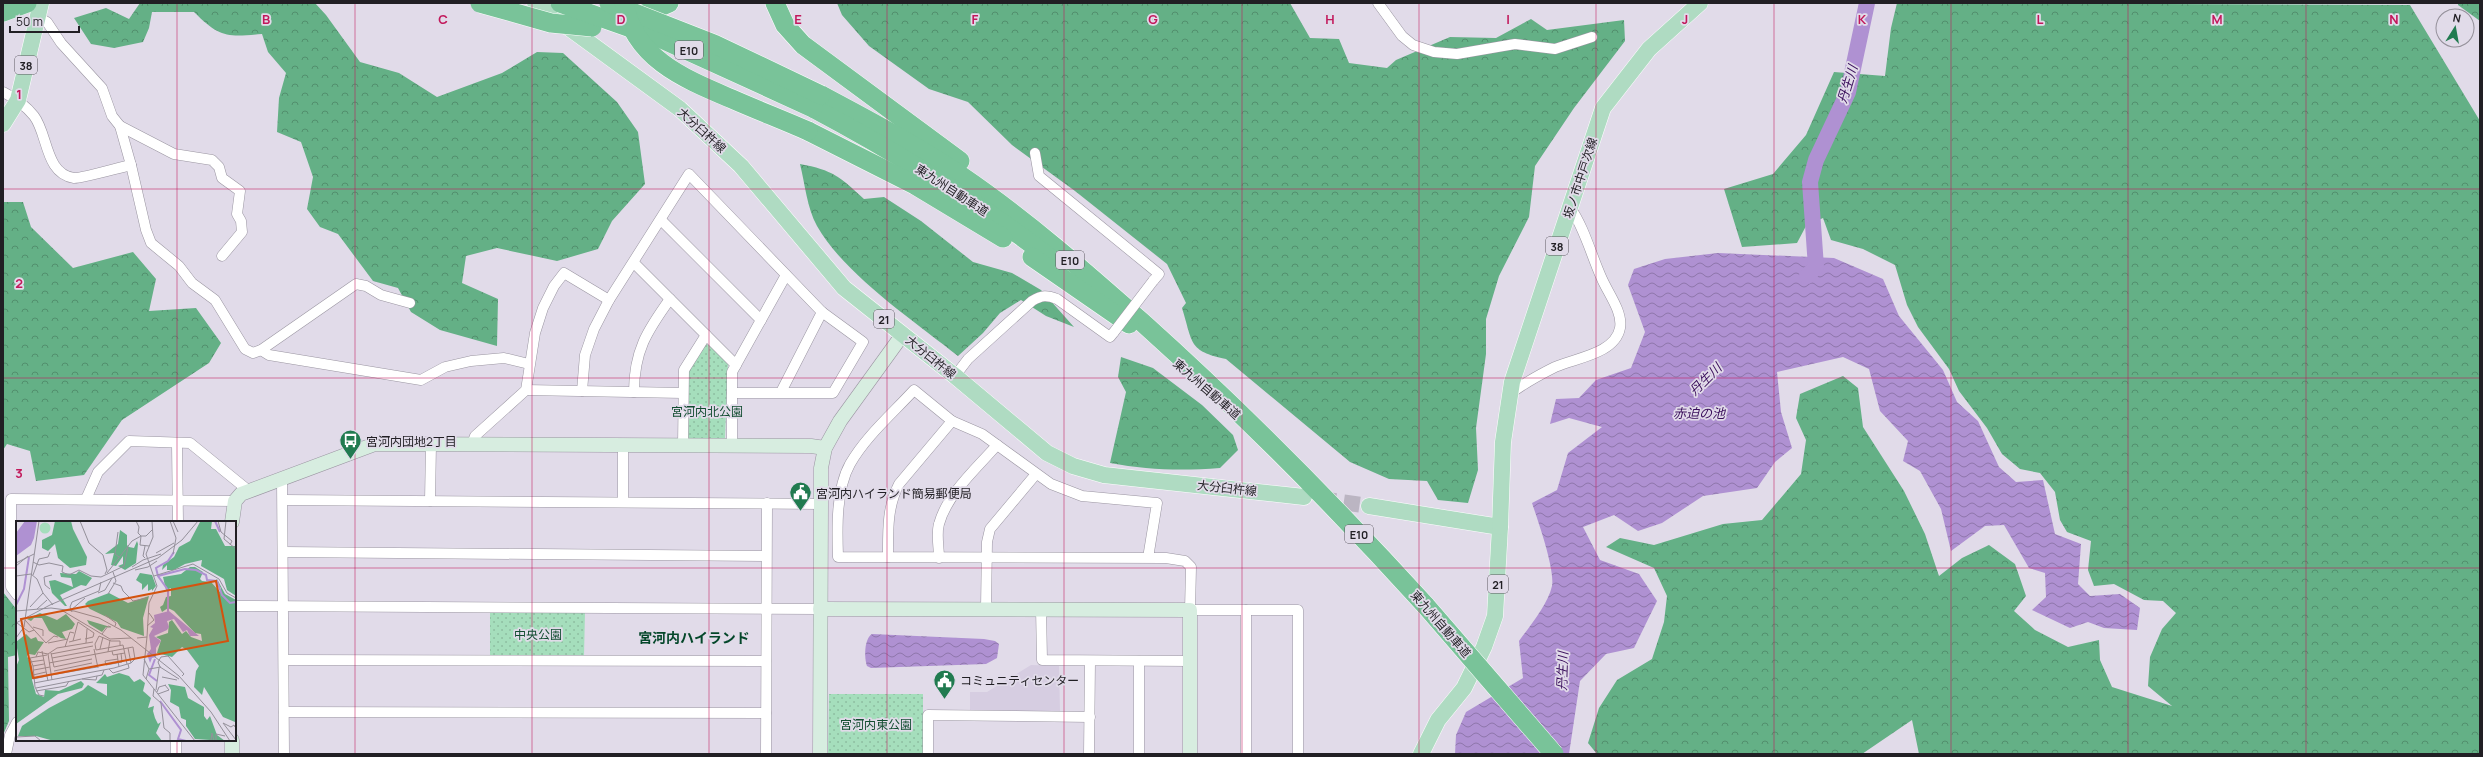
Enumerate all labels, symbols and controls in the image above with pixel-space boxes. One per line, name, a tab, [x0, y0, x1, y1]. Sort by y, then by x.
scale bar	[10, 8, 79, 34]
north arrow	[2435, 8, 2475, 48]
text: B	[262, 10, 270, 28]
text: C	[438, 10, 448, 28]
text: D	[616, 10, 626, 28]
text: E	[794, 10, 802, 28]
text: F	[972, 10, 979, 28]
text: G	[1148, 10, 1158, 28]
text: H	[1325, 10, 1335, 28]
text: I	[1506, 10, 1510, 28]
text: J	[1682, 10, 1688, 28]
text: K	[1858, 10, 1867, 28]
text: L	[2037, 10, 2044, 28]
text: M	[2211, 10, 2223, 28]
text: N	[2389, 10, 2399, 28]
text: N	[2452, 10, 2462, 26]
text: 50 m	[16, 13, 43, 30]
road number: E10	[675, 41, 703, 59]
road number: 38	[15, 56, 37, 74]
water label: 丹生川	[1833, 61, 1862, 105]
text: 1	[16, 85, 22, 103]
street label: 大分臼杵線	[674, 104, 730, 156]
street label: 坂ノ市中戸次線	[1559, 135, 1601, 221]
street label: 東九州自動車道	[912, 160, 992, 220]
road number: 38	[1546, 237, 1568, 255]
road number: E10	[1056, 251, 1084, 269]
text: 2	[15, 274, 23, 292]
road number: 21	[874, 310, 894, 328]
street label: 大分臼杵線	[902, 332, 960, 382]
street label: 東九州自動車道	[1170, 355, 1244, 423]
water label: 丹生川	[1685, 357, 1727, 399]
park label: 宮河内北公園	[671, 403, 743, 420]
water label: 赤迫の池	[1673, 404, 1727, 422]
bus stop icon: 宮河内団地2丁目	[337, 428, 363, 461]
place label: 宮河内団地2丁目	[366, 433, 457, 450]
text: 3	[15, 464, 23, 482]
street label: 大分臼杵線	[1196, 476, 1258, 500]
public building icon: 宮河内ハイランド簡易郵便局	[788, 480, 814, 513]
place label: 宮河内ハイランド簡易郵便局	[816, 485, 972, 502]
inset map	[16, 521, 236, 741]
road number: E10	[1345, 525, 1373, 543]
road number: 21	[1488, 575, 1508, 593]
street label: 東九州自動車道	[1407, 587, 1475, 661]
park label: 中央公園	[514, 626, 562, 643]
district label: 宮河内ハイランド	[638, 628, 750, 647]
water label: 丹生川	[1552, 649, 1572, 691]
public building icon: コミュニティセンター	[932, 667, 958, 700]
place label: コミュニティセンター	[960, 672, 1079, 689]
park label: 宮河内東公園	[840, 716, 912, 733]

